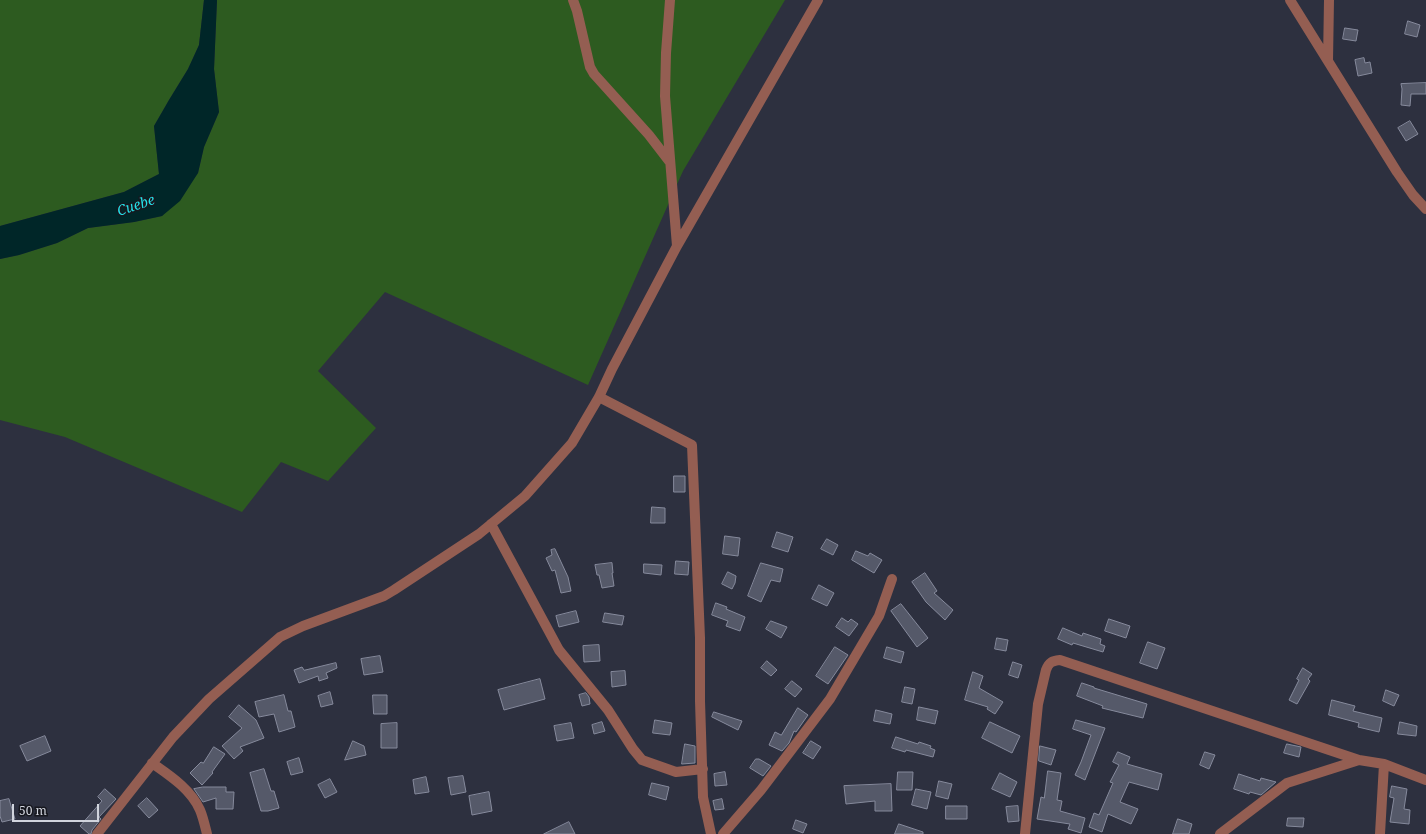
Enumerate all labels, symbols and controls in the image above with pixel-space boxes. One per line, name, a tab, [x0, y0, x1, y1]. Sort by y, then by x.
water label: Cuebe	[115, 192, 157, 220]
scale bar	[14, 796, 101, 822]
text: 50 m	[19, 802, 47, 819]

